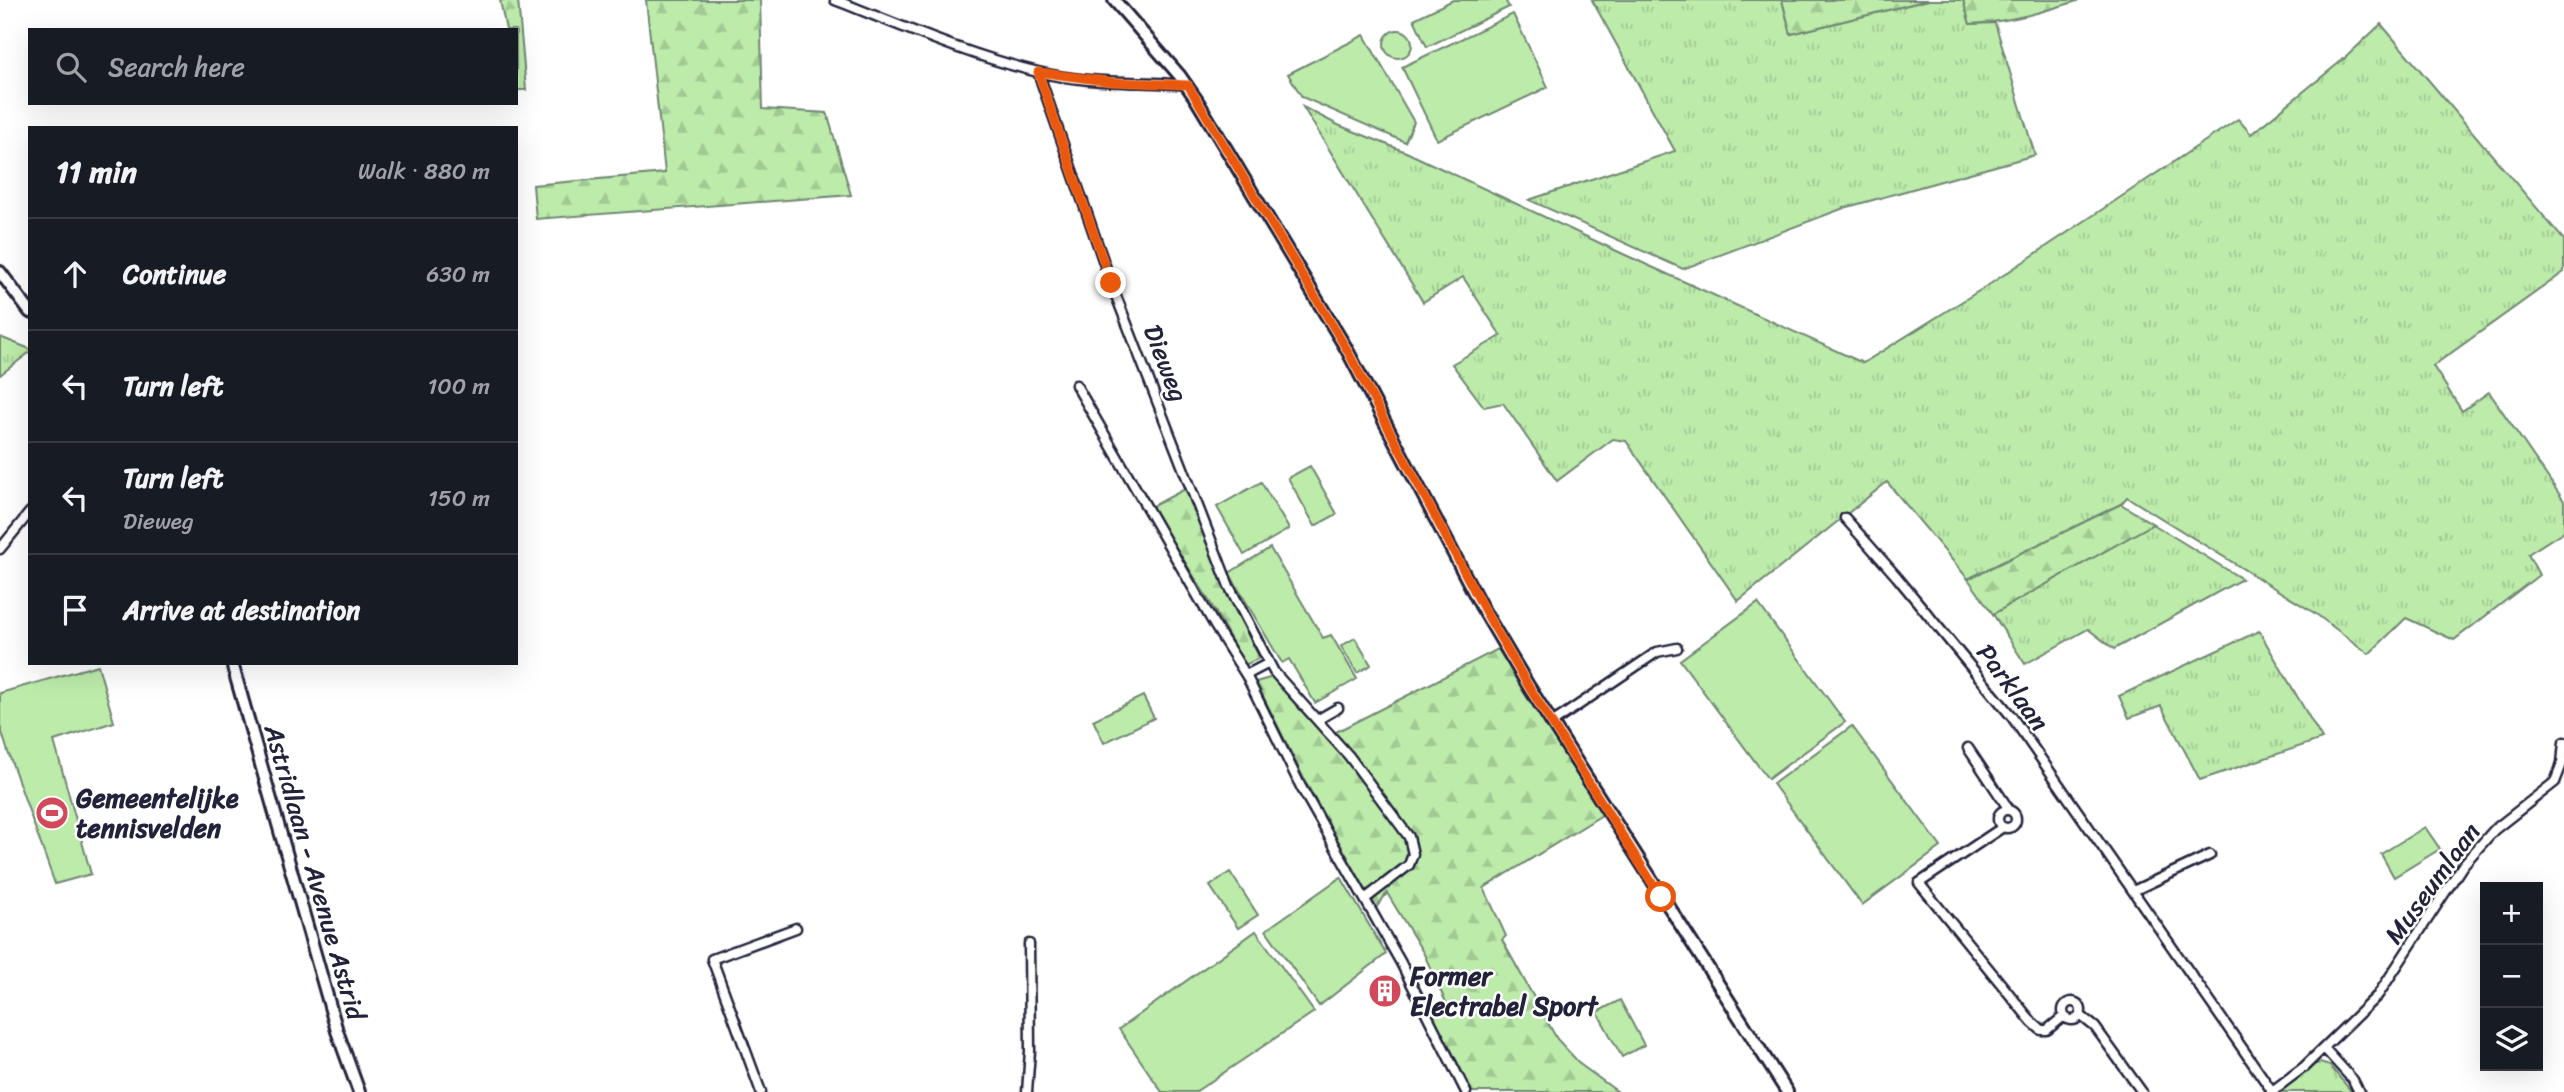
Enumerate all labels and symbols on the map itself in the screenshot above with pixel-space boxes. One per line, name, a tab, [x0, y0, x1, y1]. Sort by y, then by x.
route end	[1095, 267, 1126, 298]
street label: Dieweg	[1130, 318, 1202, 408]
street label: Parklaan	[1964, 633, 2062, 741]
street label: Astridlaan - Avenue Astrid	[251, 718, 380, 1027]
place label: Gemeentelijke tennisvelden	[76, 775, 239, 851]
sports icon: Gemeentelijke tennisvelden	[33, 794, 71, 832]
street label: Museumlaan	[2372, 812, 2492, 954]
route start	[1645, 881, 1676, 912]
place label: Former Electrabel Sport	[1409, 953, 1599, 1029]
building icon: Former Electrabel Sport	[1366, 972, 1404, 1010]

